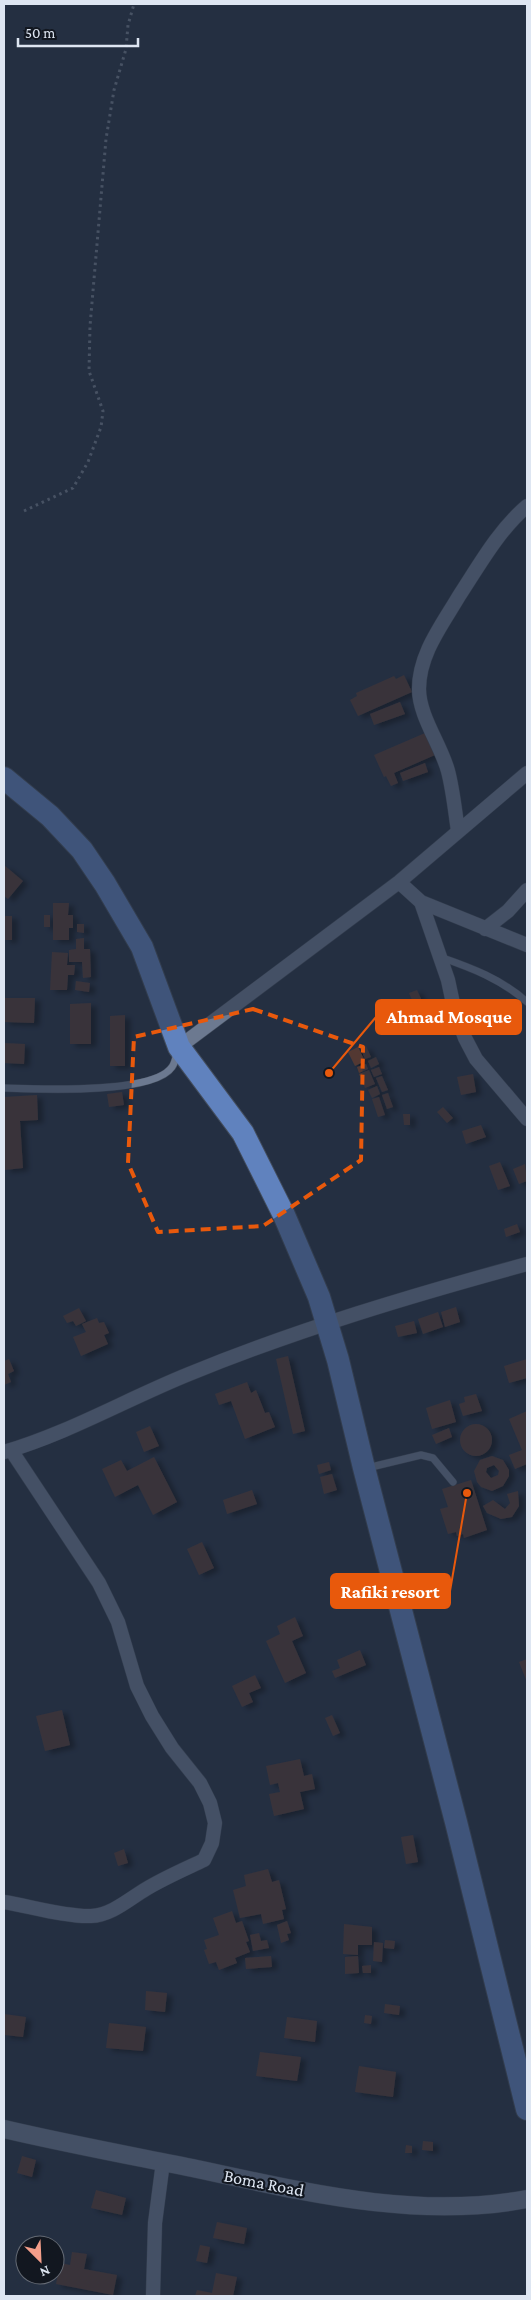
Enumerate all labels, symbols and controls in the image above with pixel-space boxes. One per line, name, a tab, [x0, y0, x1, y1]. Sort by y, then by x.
scale bar	[18, 15, 138, 47]
text: 50 m	[25, 25, 55, 41]
callout: Ahmad Mosque	[376, 1000, 521, 1034]
text: Ahmad Mosque	[385, 1006, 512, 1027]
callout: Rafiki resort	[331, 1574, 450, 1608]
text: Rafiki resort	[340, 1581, 440, 1602]
street label: Boma Road	[222, 2165, 306, 2201]
north arrow	[15, 2235, 65, 2285]
text: N	[37, 2263, 53, 2281]

